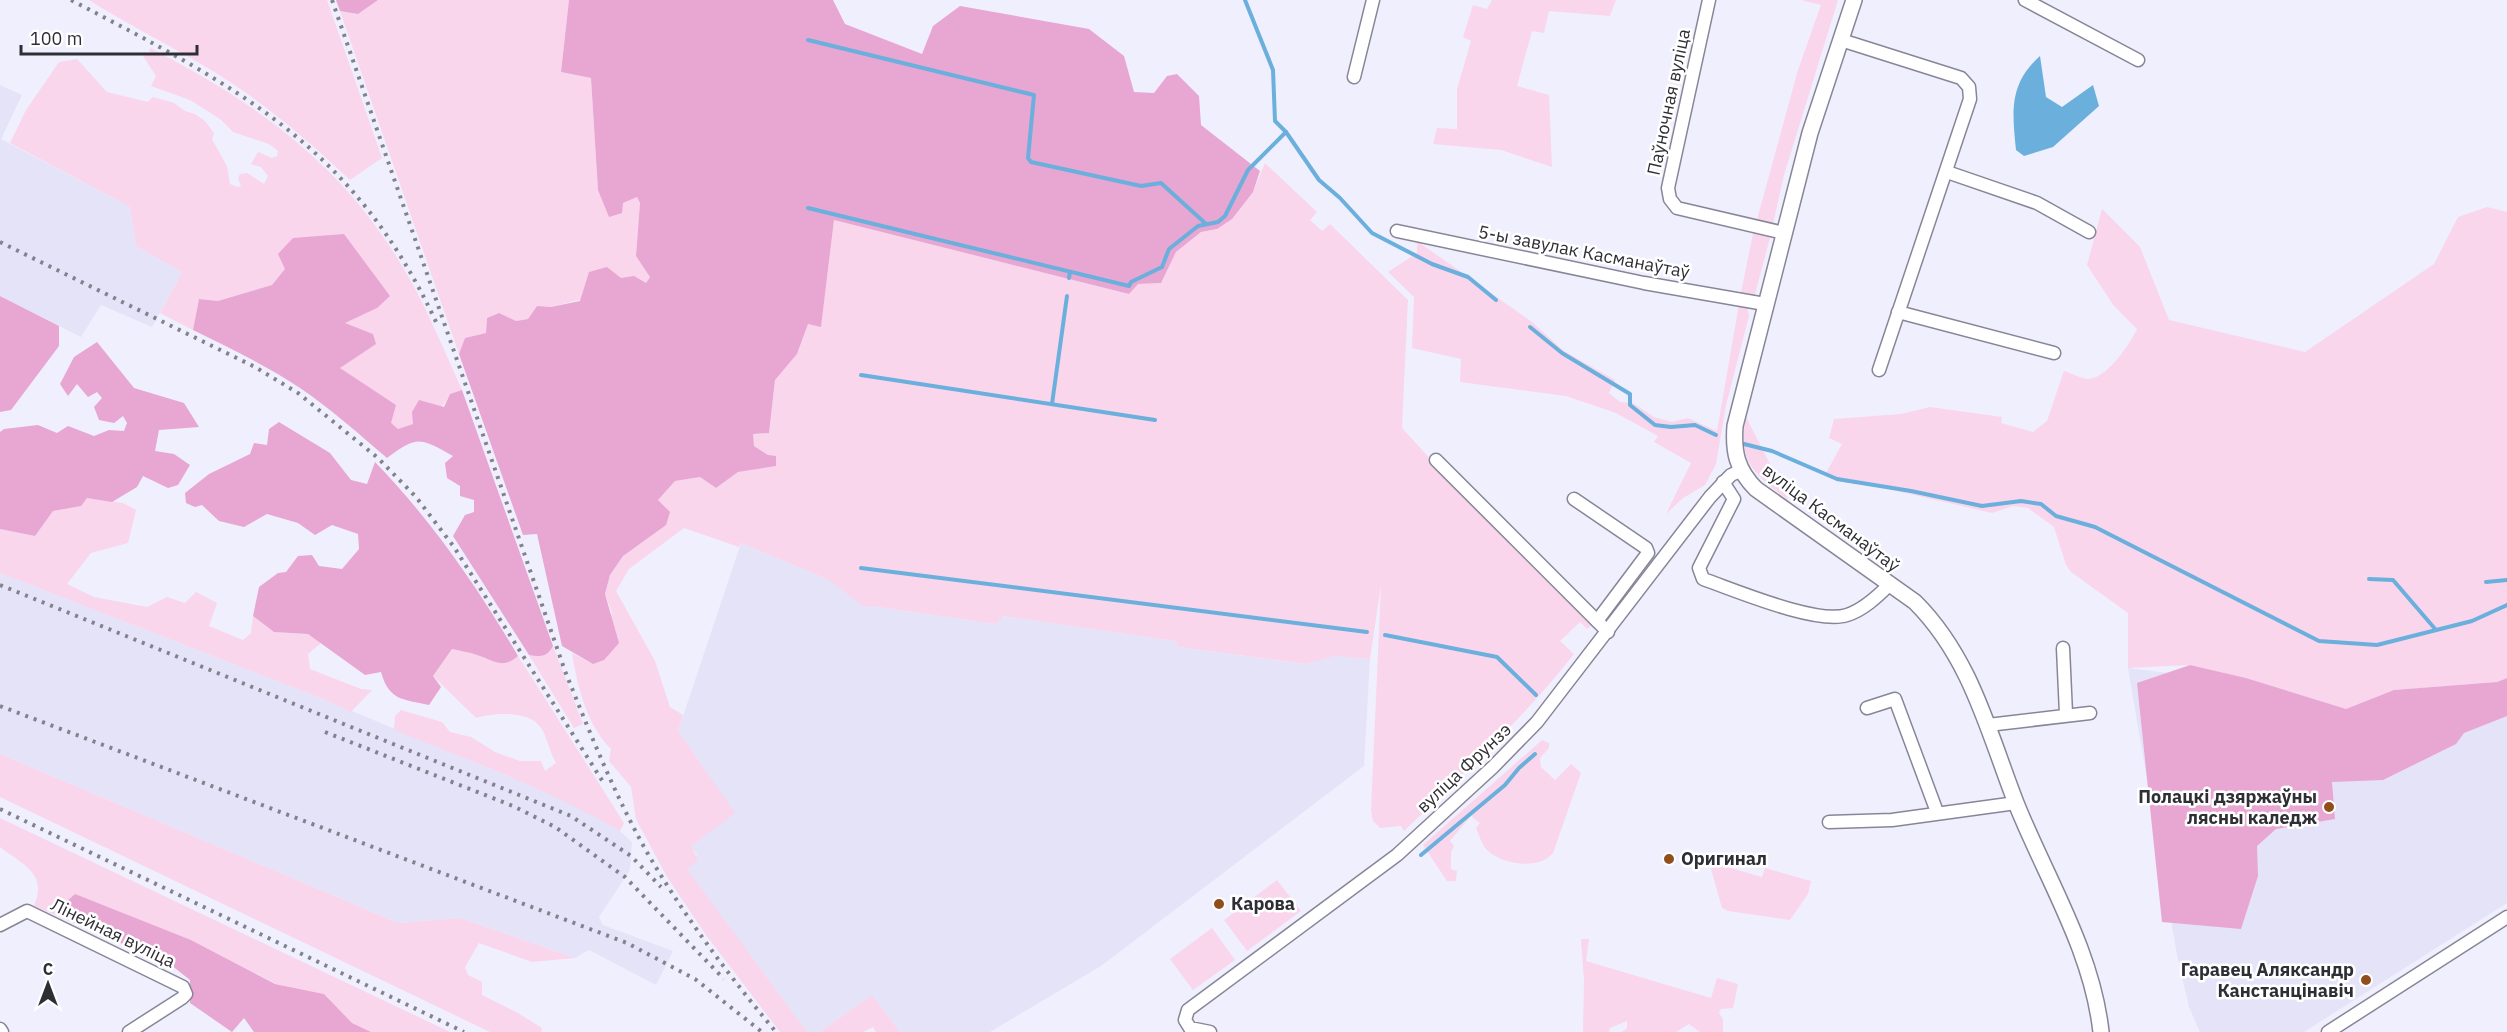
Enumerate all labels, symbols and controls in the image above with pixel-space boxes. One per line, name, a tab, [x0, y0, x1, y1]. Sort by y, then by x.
scale bar	[21, 18, 196, 56]
street label: Паўночная вуліца	[1642, 26, 1695, 177]
text: 100 m	[30, 27, 82, 50]
street label: 5-ы завулак Касманаўтаў	[1476, 220, 1692, 283]
street label: вуліца Касманаўтаў	[1758, 458, 1905, 577]
street label: вуліца Фрунзэ	[1412, 718, 1516, 817]
place label: Полацкі дзяржаўны лясны каледж	[2138, 785, 2317, 829]
marker: Полацкі дзяржаўны лясны каледж	[2322, 800, 2336, 814]
place label: Оригинал	[1681, 847, 1767, 870]
marker: Оригинал	[1662, 852, 1676, 866]
street label: Лінейная вуліца	[47, 892, 180, 973]
place label: Карова	[1231, 892, 1295, 915]
marker: Карова	[1212, 897, 1226, 911]
north arrow	[18, 954, 78, 1014]
place label: Гаравец Аляксандр Канстанцінавіч	[2181, 958, 2354, 1002]
text: С	[43, 959, 53, 979]
marker: Гаравец Аляксандр Канстанцінавіч	[2359, 973, 2373, 987]

